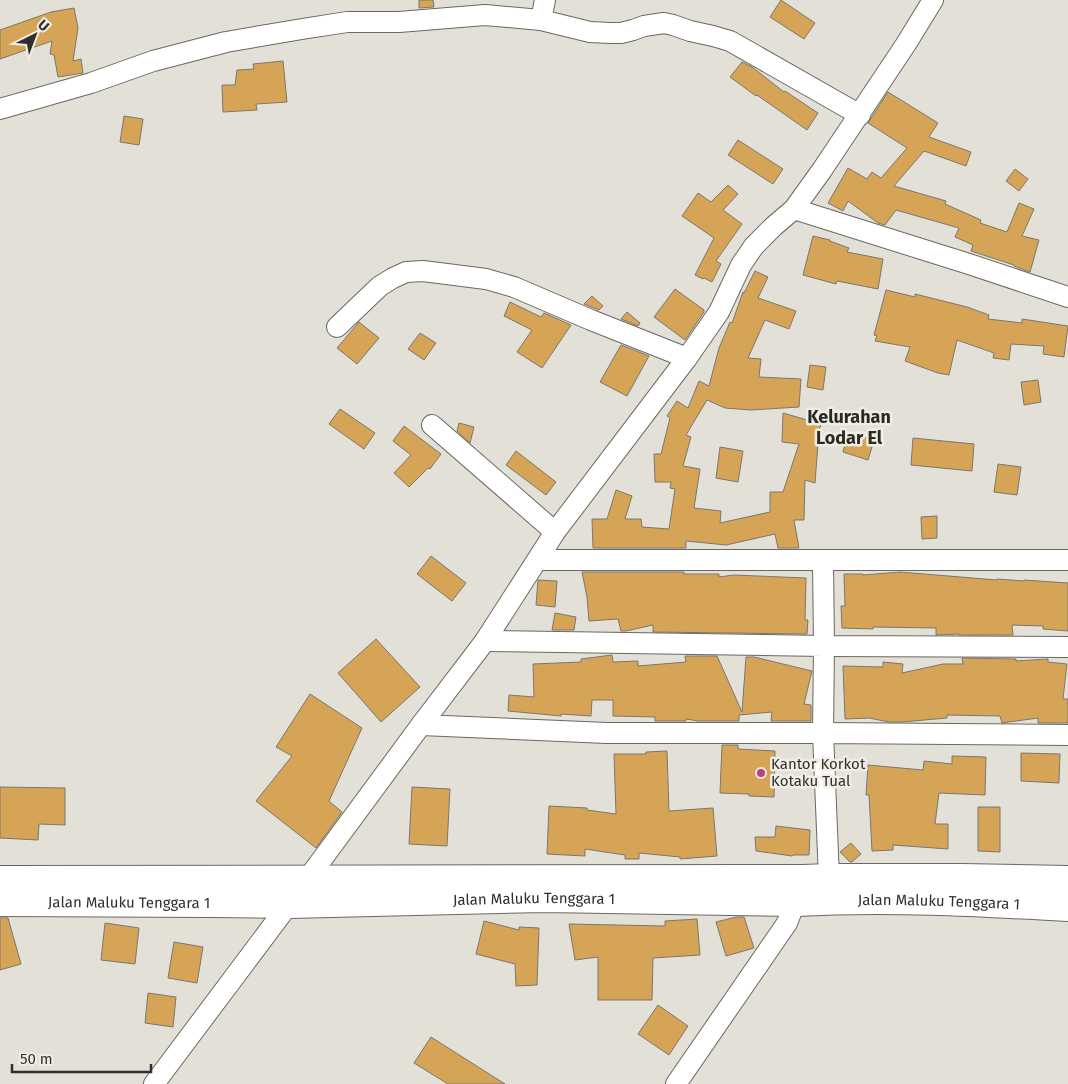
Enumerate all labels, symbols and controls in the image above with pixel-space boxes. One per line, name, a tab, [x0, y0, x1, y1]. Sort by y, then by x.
north arrow	[10, 10, 60, 60]
text: U	[34, 16, 52, 35]
district label: Kelurahan Lodar El	[807, 406, 891, 449]
place label: Kantor Korkot Kotaku Tual	[771, 755, 866, 790]
marker: Kantor Korkot Kotaku Tual	[755, 767, 767, 779]
street label: Jalan Maluku Tenggara 1	[453, 889, 615, 909]
street label: Jalan Maluku Tenggara 1	[858, 891, 1020, 913]
street label: Jalan Maluku Tenggara 1	[48, 893, 210, 912]
scale bar	[12, 1042, 151, 1074]
text: 50 m	[20, 1050, 53, 1068]

